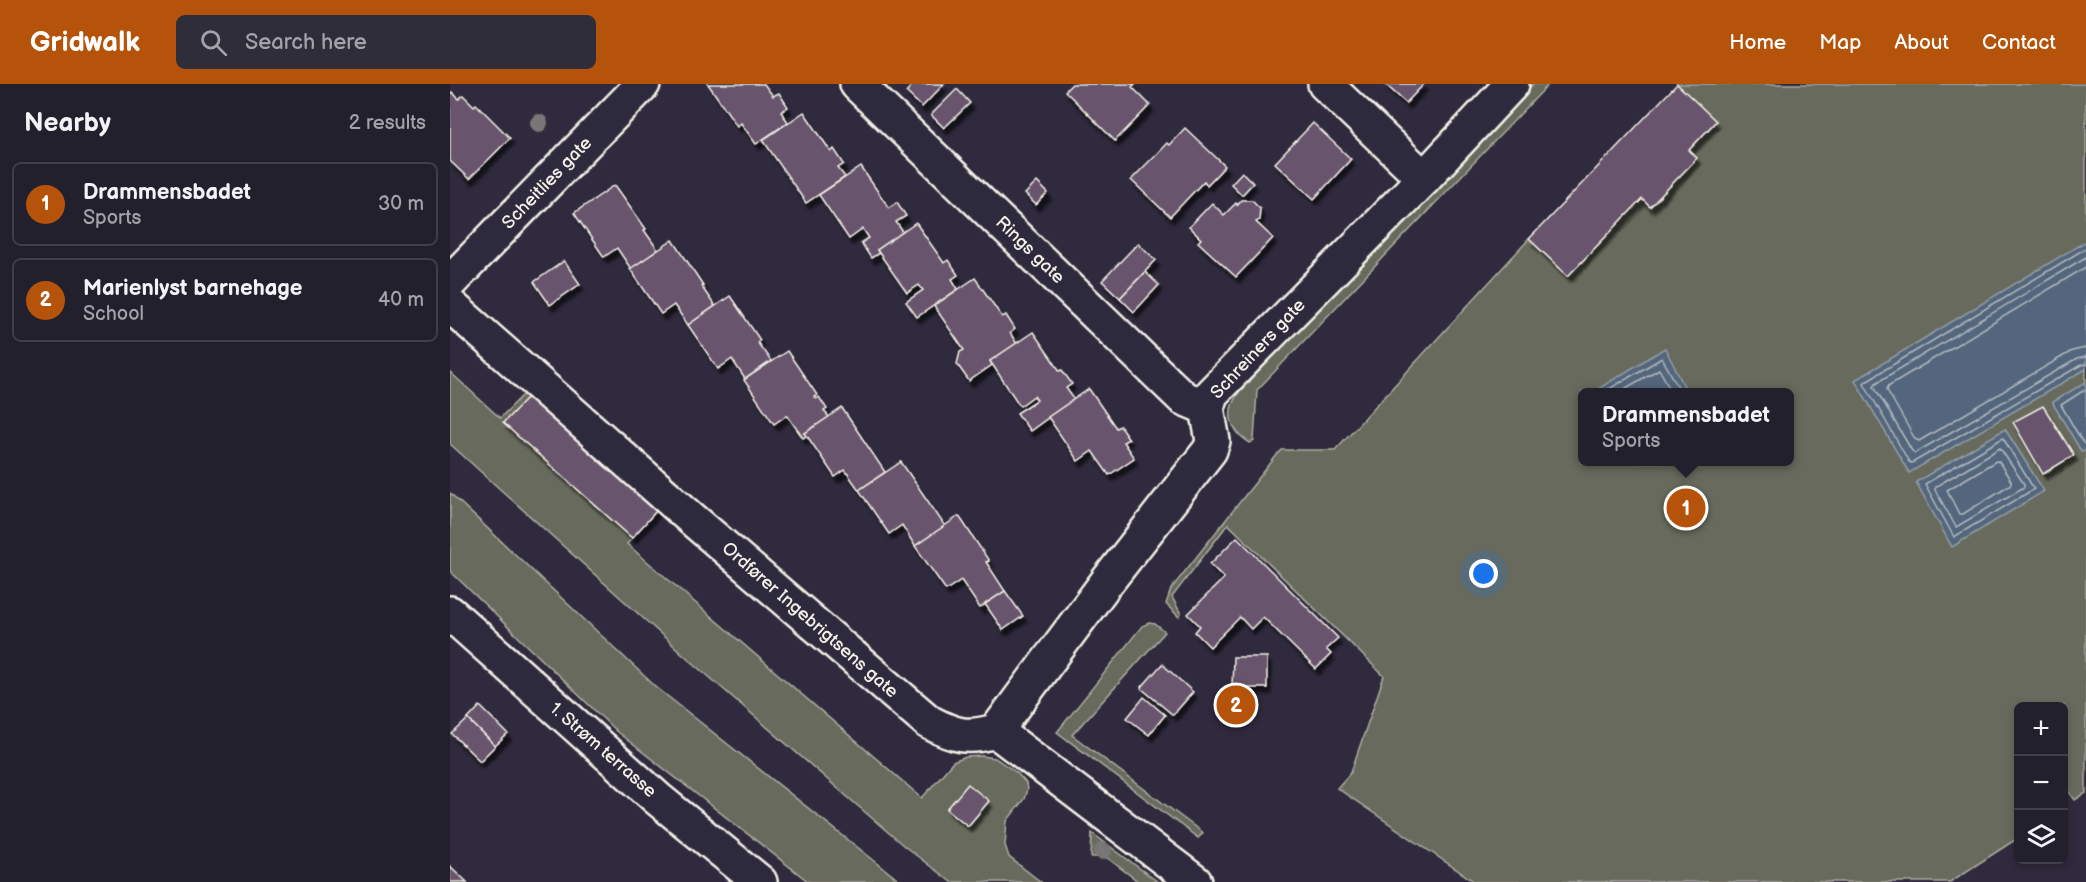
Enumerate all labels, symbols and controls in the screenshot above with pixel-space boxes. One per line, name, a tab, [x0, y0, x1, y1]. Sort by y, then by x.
search box	[176, 15, 596, 69]
text: Gridwalk	[30, 26, 140, 59]
icon: search	[197, 26, 230, 59]
text: Search here	[245, 29, 367, 56]
text: Home	[1729, 30, 1786, 55]
text: Map	[1819, 30, 1861, 55]
text: About	[1894, 30, 1949, 55]
text: Contact	[1982, 30, 2056, 55]
text: Nearby	[24, 108, 111, 139]
text: 2 results	[349, 111, 426, 135]
street label: Scheitlies gate	[498, 132, 596, 233]
text: Drammensbadet	[83, 179, 251, 206]
text: 1	[41, 192, 50, 216]
text: 30 m	[378, 192, 424, 216]
text: Sports	[83, 206, 141, 230]
street label: Rings gate	[991, 212, 1069, 288]
text: Marienlyst barnehage	[83, 275, 302, 302]
text: 2	[40, 288, 51, 312]
text: 40 m	[378, 288, 424, 312]
street label: Schreiners gate	[1206, 295, 1310, 403]
text: School	[83, 302, 144, 326]
popup	[1578, 388, 1794, 466]
text: Drammensbadet	[1602, 402, 1770, 429]
text: Sports	[1602, 429, 1660, 453]
pin: 1	[1666, 486, 1706, 530]
street label: Ordfører Ingebrigtsens gate	[718, 538, 903, 702]
your location	[1469, 559, 1498, 588]
pin: 2	[1216, 682, 1256, 728]
street label: 1. Strøm terrasse	[545, 698, 661, 802]
map controls	[2014, 702, 2068, 864]
button: +	[2014, 702, 2068, 756]
button: −	[2014, 756, 2068, 810]
button: layers	[2014, 810, 2068, 864]

